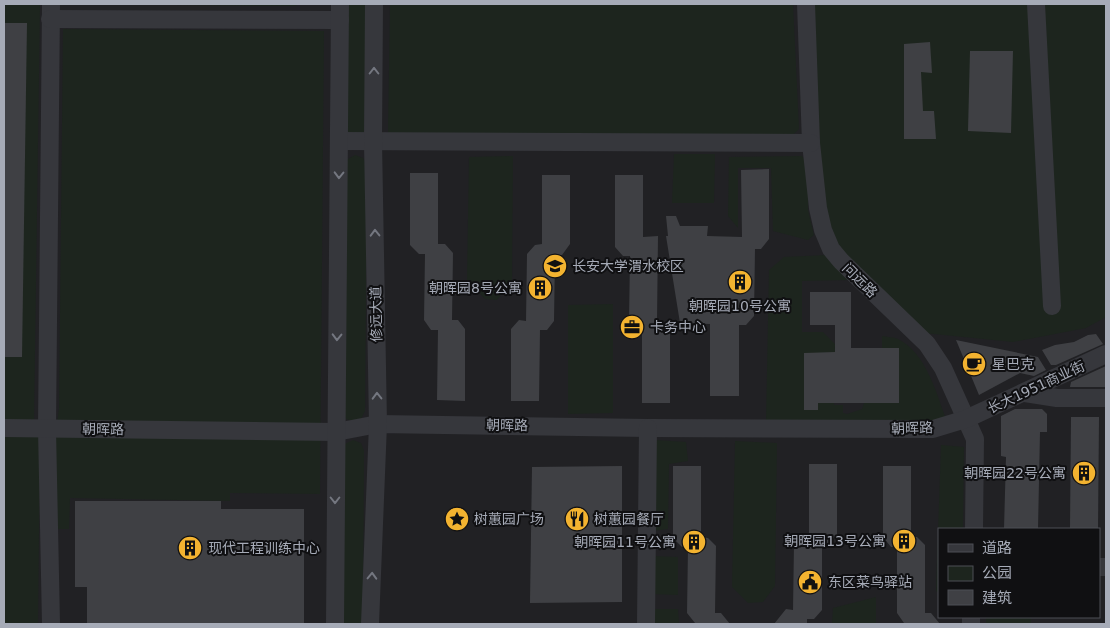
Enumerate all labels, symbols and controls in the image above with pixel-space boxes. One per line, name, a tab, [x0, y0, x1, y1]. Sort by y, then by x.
one-way arrow	[369, 66, 379, 74]
one-way arrow	[334, 172, 344, 179]
one-way arrow	[370, 229, 380, 236]
school or university icon: 长安大学渭水校区	[542, 253, 568, 279]
place label: 长安大学渭水校区	[572, 258, 684, 274]
street label: 问远路	[839, 259, 881, 301]
building icon: 朝晖园10号公寓	[727, 269, 753, 295]
building icon: 朝晖园8号公寓	[527, 275, 553, 301]
place label: 朝晖园8号公寓	[429, 280, 522, 296]
street label: 修远大道	[368, 286, 384, 342]
place label: 朝晖园10号公寓	[689, 298, 791, 314]
office icon: 卡务中心	[619, 314, 645, 340]
place label: 卡务中心	[650, 319, 706, 335]
one-way arrow	[332, 334, 342, 342]
cafe icon: 星巴克	[961, 351, 987, 377]
place label: 星巴克	[992, 356, 1034, 372]
street label: 长大1951商业街	[985, 357, 1087, 417]
one-way arrow	[372, 391, 382, 399]
street label: 朝晖路	[486, 417, 528, 433]
street label: 朝晖路	[891, 419, 933, 437]
street label: 朝晖路	[82, 421, 124, 437]
building icon: 朝晖园22号公寓	[1071, 460, 1097, 486]
place label: 朝晖园22号公寓	[964, 465, 1066, 481]
one-way arrow	[330, 496, 340, 504]
place icon: 树蕙园广场	[444, 506, 470, 532]
restaurant icon: 树蕙园餐厅	[564, 506, 590, 532]
place label: 树蕙园广场	[474, 511, 544, 527]
place label: 树蕙园餐厅	[594, 511, 664, 527]
building icon: 朝晖园13号公寓	[891, 528, 917, 554]
legend	[938, 528, 1100, 618]
building icon: 朝晖园11号公寓	[681, 529, 707, 555]
place label: 朝晖园13号公寓	[784, 533, 886, 549]
place label: 朝晖园11号公寓	[574, 534, 676, 550]
building icon: 现代工程训练中心	[177, 535, 203, 561]
text: 道路	[982, 539, 1012, 557]
place label: 现代工程训练中心	[208, 540, 320, 556]
text: 公园	[982, 564, 1012, 582]
public building icon: 东区菜鸟驿站	[797, 569, 823, 595]
one-way arrow	[367, 571, 377, 579]
place label: 东区菜鸟驿站	[828, 574, 912, 590]
text: 建筑	[982, 589, 1012, 607]

